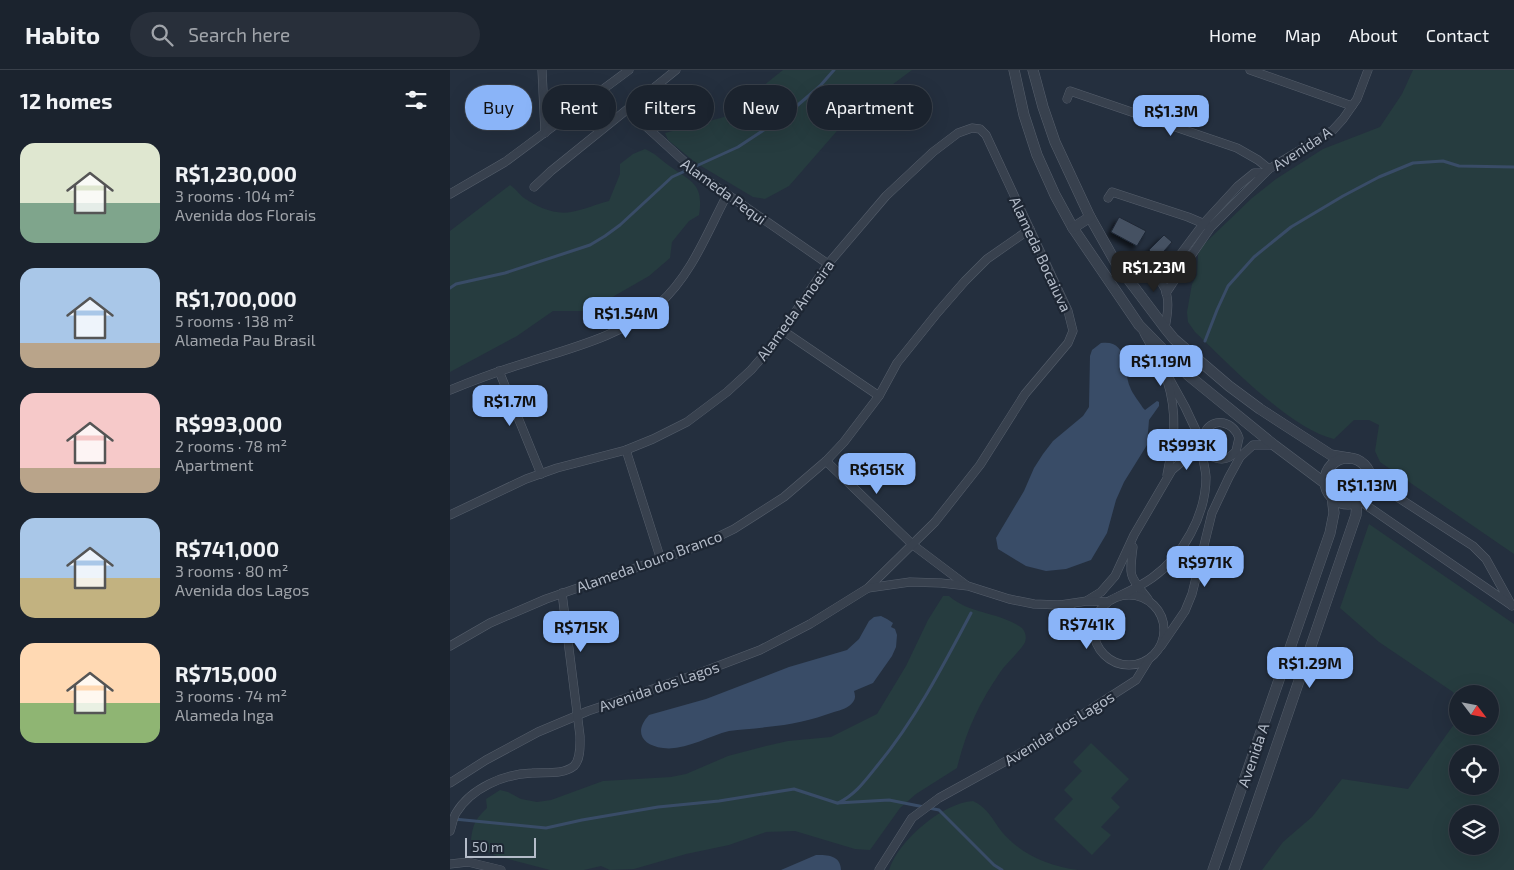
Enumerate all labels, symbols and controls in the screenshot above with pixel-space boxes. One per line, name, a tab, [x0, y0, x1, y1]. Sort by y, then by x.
search box	[130, 12, 480, 57]
text: Habito	[25, 20, 100, 49]
icon: search	[148, 21, 176, 49]
text: Search here	[188, 23, 290, 46]
text: Home	[1209, 24, 1257, 46]
text: Map	[1285, 24, 1321, 46]
text: About	[1349, 24, 1398, 46]
text: Contact	[1426, 24, 1489, 46]
chip: Buy	[465, 85, 532, 130]
chip: Rent	[542, 85, 616, 130]
chip: Filters	[626, 85, 714, 130]
chip: New	[724, 85, 797, 130]
chip: Apartment	[807, 85, 932, 130]
icon: filters	[402, 86, 430, 114]
text: 12 homes	[20, 88, 112, 113]
pin: R$1.3M	[1130, 94, 1212, 137]
text: R$1.3M	[1144, 101, 1198, 120]
street label: Avenida A	[1269, 122, 1335, 174]
street label: Alameda Pequi	[678, 154, 770, 228]
text: R$1,230,000	[175, 161, 297, 186]
icon: home	[60, 163, 120, 223]
text: 3 rooms · 104 m²	[175, 186, 295, 205]
street label: Alameda Bocaiuva	[1006, 193, 1076, 315]
text: Avenida dos Florais	[175, 205, 316, 224]
pin: R$1.23M	[1108, 250, 1200, 293]
street label: Alameda Amoeira	[752, 256, 838, 364]
text: R$1.23M	[1122, 257, 1186, 276]
text: R$1,700,000	[175, 286, 297, 311]
icon: home	[60, 288, 120, 348]
pin: R$1.54M	[580, 296, 672, 339]
text: R$1.54M	[594, 303, 658, 322]
text: 5 rooms · 138 m²	[175, 311, 294, 330]
text: Alameda Pau Brasil	[175, 330, 315, 349]
pin: R$1.19M	[1115, 344, 1207, 387]
text: R$1.19M	[1131, 351, 1191, 370]
pin: R$1.7M	[469, 384, 551, 427]
text: R$1.7M	[483, 391, 537, 410]
text: R$993,000	[175, 411, 282, 436]
icon: home	[60, 413, 120, 473]
pin: R$993K	[1146, 428, 1228, 471]
text: R$993K	[1158, 435, 1216, 454]
text: 2 rooms · 78 m²	[175, 436, 287, 455]
pin: R$615K	[836, 452, 918, 495]
text: Apartment	[175, 455, 254, 474]
text: R$615K	[850, 459, 904, 478]
pin: R$1.13M	[1321, 468, 1413, 511]
text: R$1.13M	[1337, 475, 1397, 494]
street label: Alameda Louro Branco	[574, 526, 724, 596]
text: R$741,000	[175, 536, 279, 561]
icon: home	[60, 538, 120, 598]
pin: R$971K	[1164, 546, 1246, 588]
text: R$971K	[1178, 552, 1232, 571]
text: 3 rooms · 80 m²	[175, 561, 288, 580]
text: Avenida dos Lagos	[175, 580, 309, 599]
pin: R$741K	[1046, 608, 1128, 650]
pin: R$715K	[540, 610, 622, 653]
text: R$741K	[1059, 614, 1115, 633]
text: R$715K	[554, 617, 608, 636]
pin: R$1.29M	[1264, 646, 1356, 689]
text: R$1.29M	[1278, 653, 1342, 672]
street label: Avenida dos Lagos	[596, 657, 722, 715]
text: R$715,000	[175, 661, 277, 686]
icon: home	[60, 663, 120, 723]
north arrow	[1449, 685, 1499, 735]
map controls	[1449, 685, 1499, 855]
text: 3 rooms · 74 m²	[175, 686, 287, 705]
street label: Avenida dos Lagos	[1001, 687, 1117, 769]
text: Alameda Inga	[175, 705, 274, 724]
street label: Avenida A	[1234, 720, 1273, 789]
button: locate	[1449, 745, 1499, 795]
button: layers	[1449, 805, 1499, 855]
scale bar	[465, 835, 536, 858]
text: 50 m	[472, 838, 503, 855]

